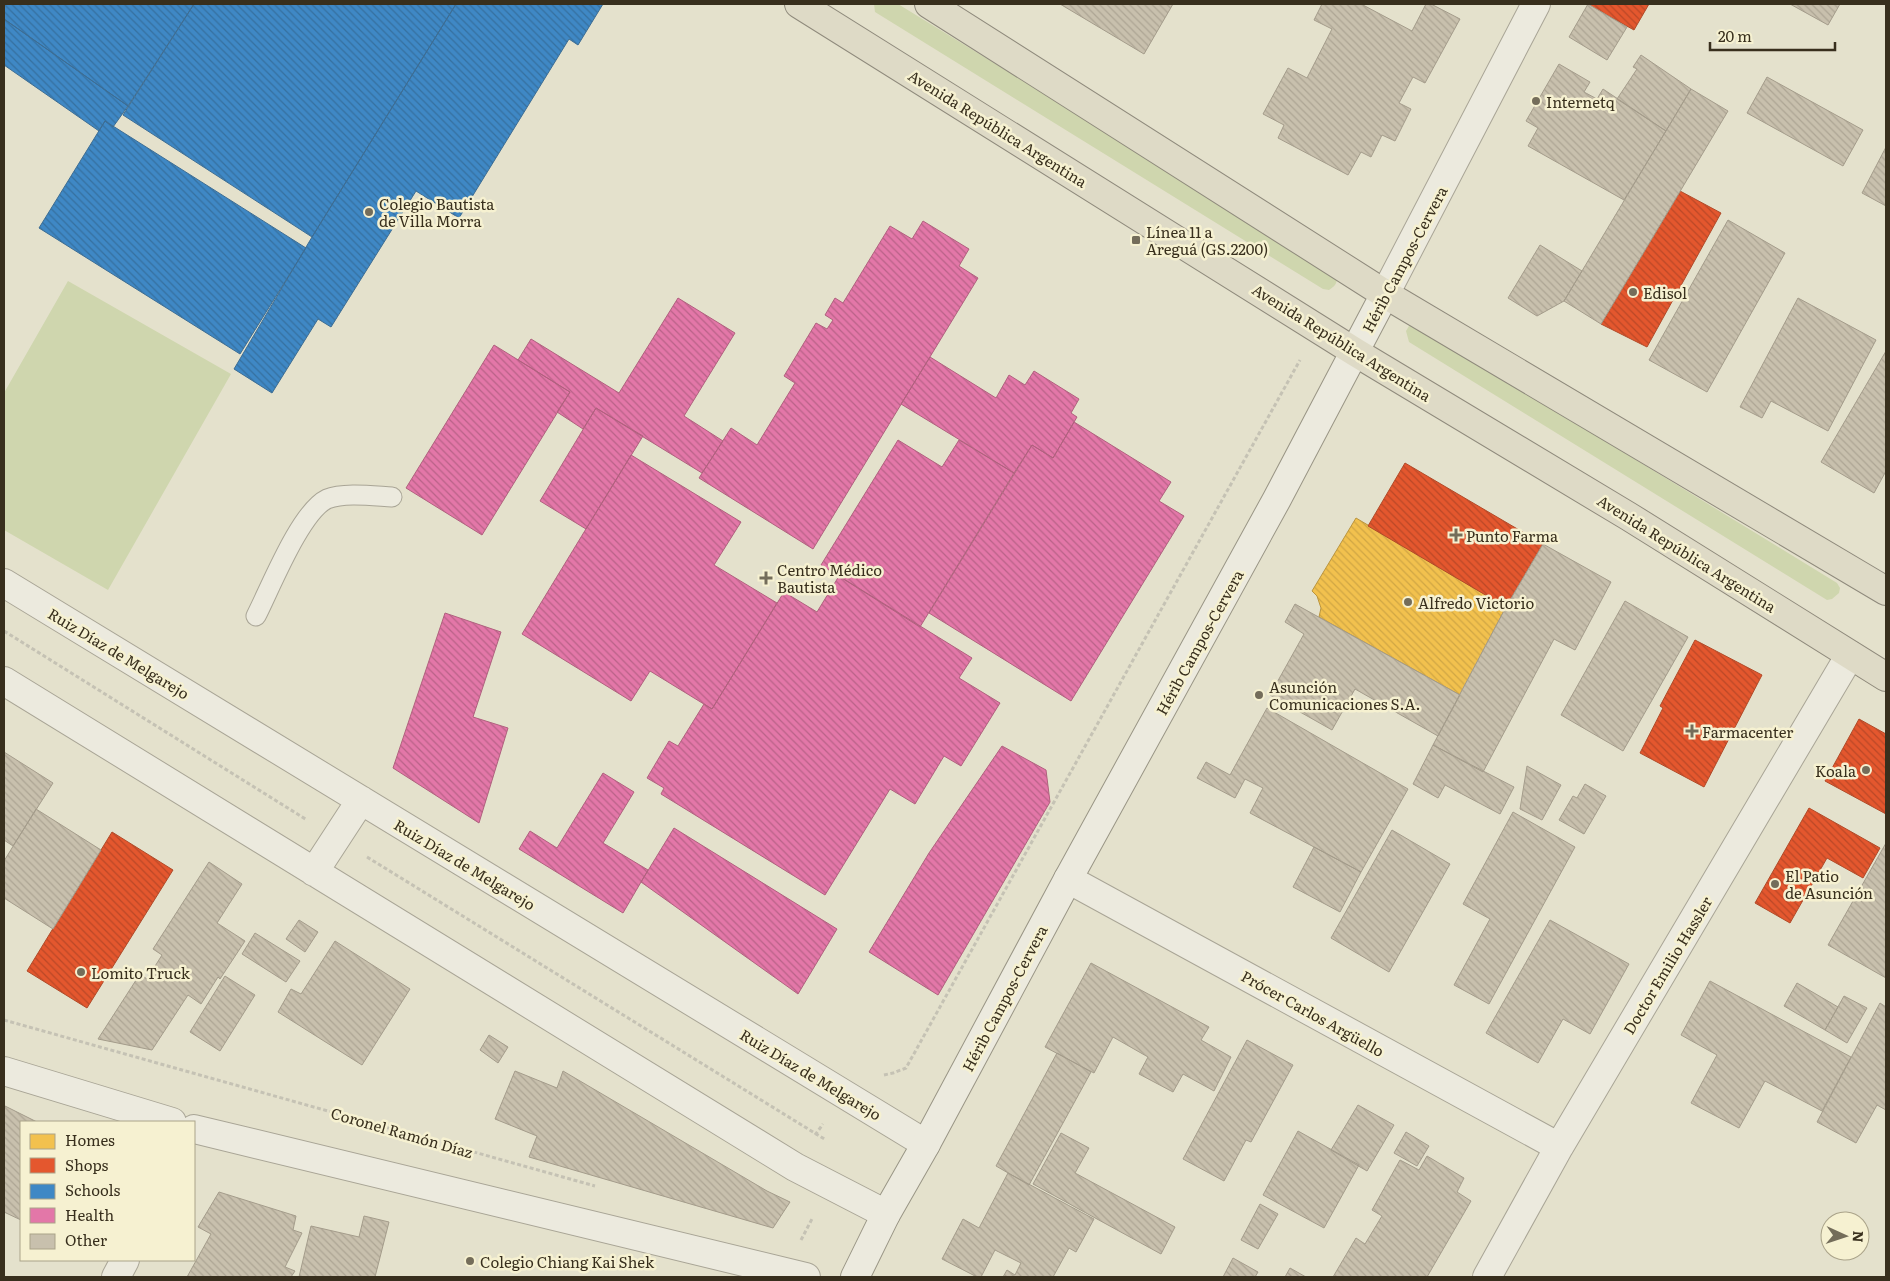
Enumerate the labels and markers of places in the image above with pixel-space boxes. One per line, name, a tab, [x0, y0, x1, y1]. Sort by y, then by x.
place label: Internetq	[1546, 90, 1615, 113]
marker: Internetq	[1530, 95, 1542, 107]
place label: Colegio Bautista de Villa Morra	[379, 192, 495, 232]
marker: Colegio Bautista de Villa Morra	[363, 206, 375, 218]
place label: Línea 11 a Areguá (GS.2200)	[1146, 220, 1268, 260]
marker: Línea 11 a Areguá (GS.2200)	[1130, 234, 1142, 246]
place label: Edisol	[1643, 281, 1687, 304]
marker: Edisol	[1627, 286, 1639, 298]
place label: Punto Farma	[1466, 524, 1559, 547]
marker: Punto Farma	[1450, 529, 1462, 541]
place label: Centro Médico Bautista	[777, 558, 882, 598]
marker: Centro Médico Bautista	[759, 571, 773, 585]
place label: Alfredo Victorio	[1418, 591, 1534, 614]
marker: Alfredo Victorio	[1402, 596, 1414, 608]
place label: Asunción Comunicaciones S.A.	[1269, 675, 1421, 715]
marker: Asunción Comunicaciones S.A.	[1253, 689, 1265, 701]
place label: Farmacenter	[1702, 720, 1793, 743]
marker: Farmacenter	[1686, 725, 1698, 737]
place label: Koala	[1815, 759, 1857, 782]
marker: Koala	[1860, 764, 1872, 776]
place label: El Patio de Asunción	[1785, 864, 1873, 904]
marker: El Patio de Asunción	[1769, 878, 1781, 890]
place label: Lomito Truck	[91, 961, 191, 984]
marker: Lomito Truck	[75, 966, 87, 978]
place label: Colegio Chiang Kai Shek	[480, 1250, 655, 1273]
marker: Colegio Chiang Kai Shek	[464, 1255, 476, 1267]

